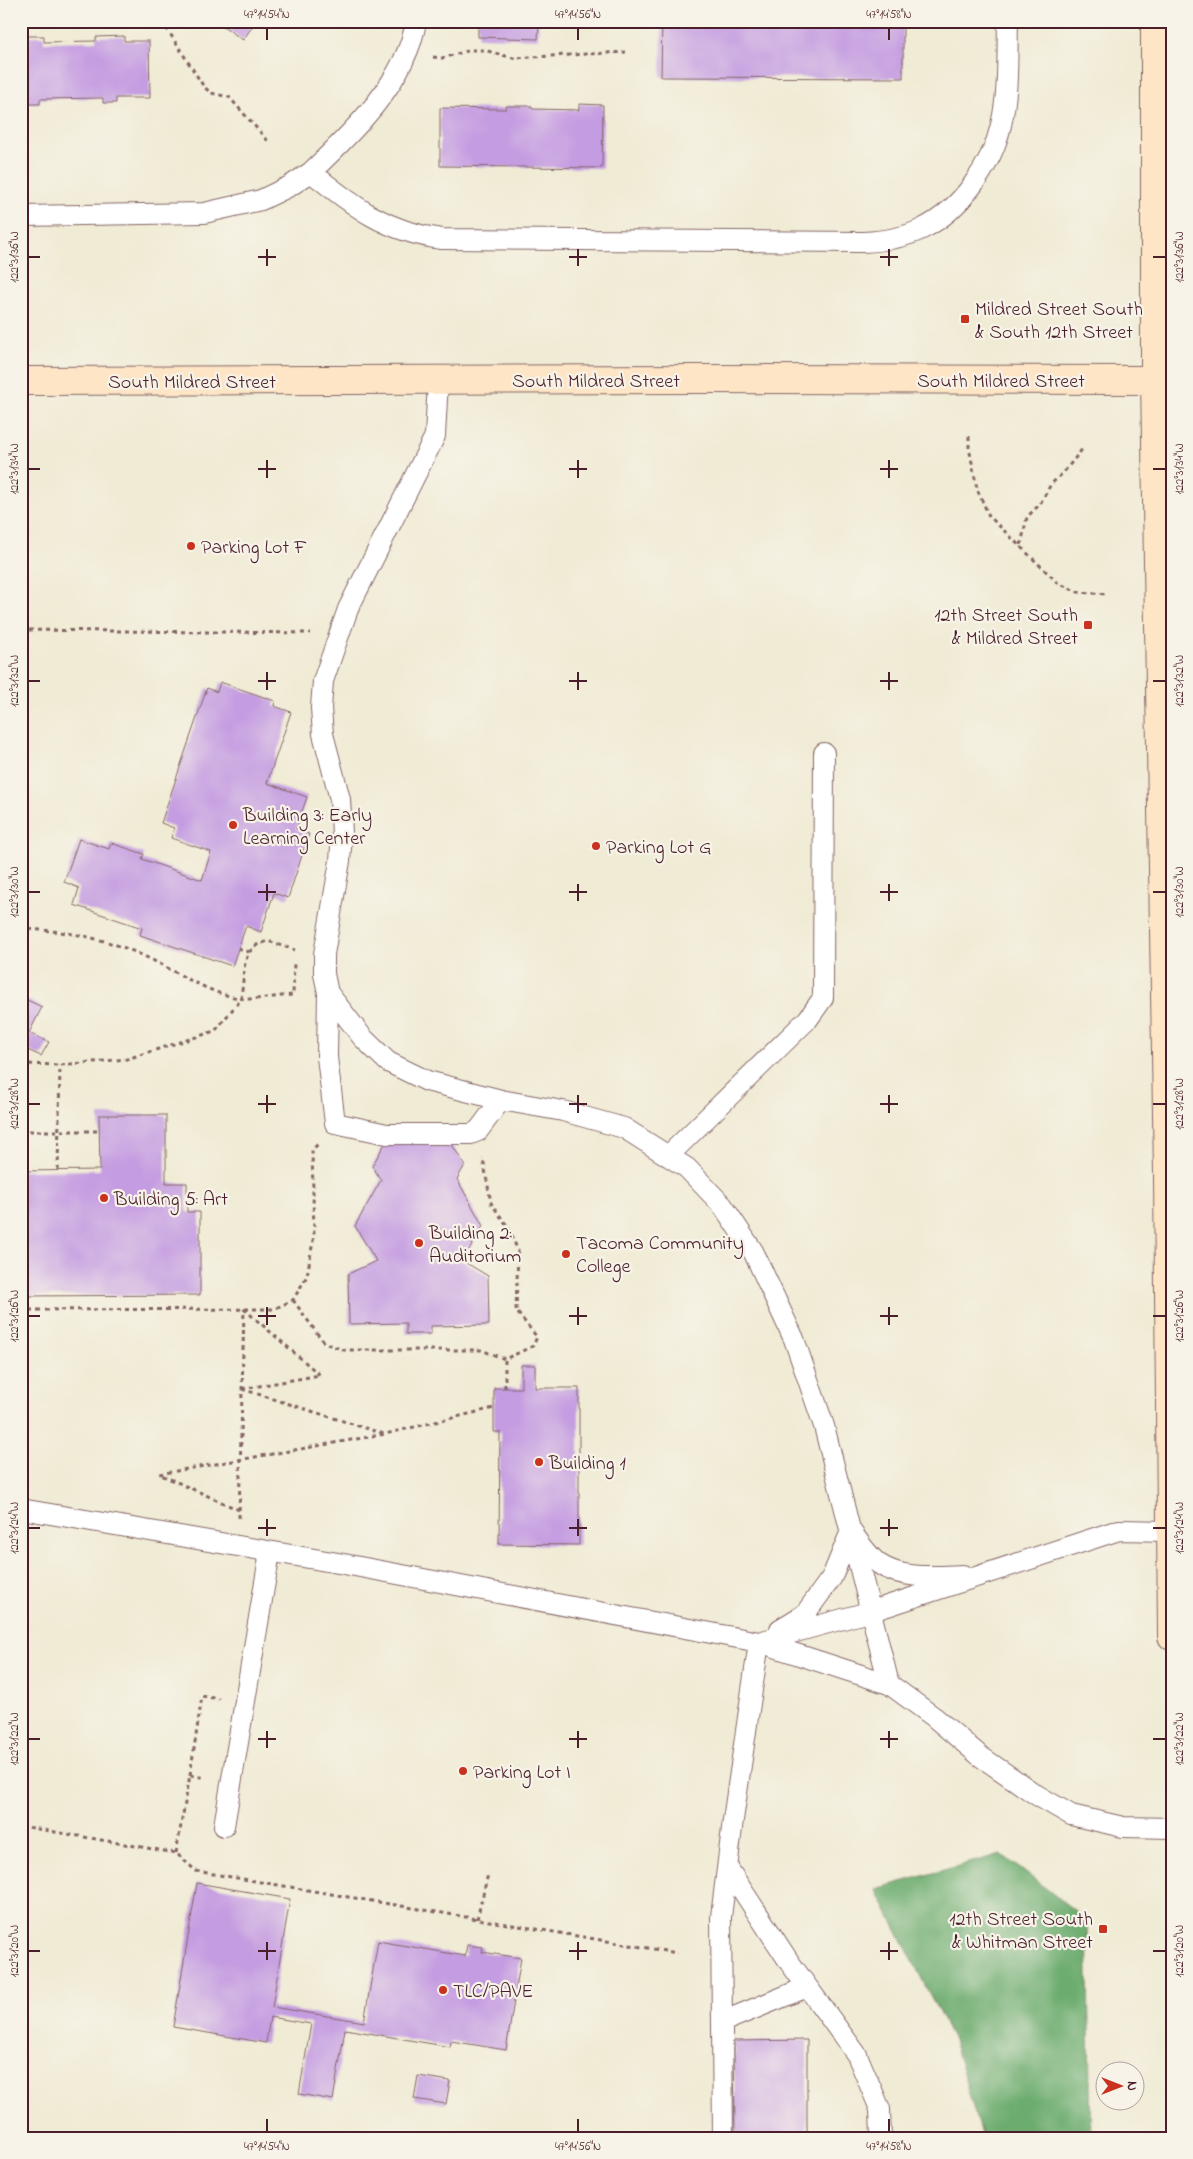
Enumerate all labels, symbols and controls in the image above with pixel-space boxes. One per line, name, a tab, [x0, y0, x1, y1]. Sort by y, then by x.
text: 47°14'54"N	[244, 6, 290, 24]
text: 47°14'56"N	[555, 6, 601, 24]
text: 47°14'58"N	[866, 6, 912, 24]
text: 122°31'36"W	[6, 231, 24, 283]
text: 122°31'36"W	[1171, 231, 1189, 283]
place label: Mildred Street South & South 12th Street	[975, 296, 1143, 348]
marker: Mildred Street South & South 12th Street	[959, 313, 971, 325]
street label: South Mildred Street	[512, 368, 680, 397]
street label: South Mildred Street	[917, 368, 1085, 397]
street label: South Mildred Street	[108, 369, 276, 398]
text: 122°31'34"W	[6, 443, 24, 495]
text: 122°31'34"W	[1171, 443, 1189, 495]
place label: Parking Lot F	[201, 534, 307, 564]
marker: Parking Lot F	[185, 540, 197, 552]
place label: 12th Street South & Mildred Street	[934, 602, 1078, 654]
marker: 12th Street South & Mildred Street	[1082, 619, 1094, 631]
text: 122°31'32"W	[6, 655, 24, 707]
text: 122°31'32"W	[1171, 655, 1189, 707]
place label: Building 3: Early Learning Center	[242, 802, 372, 855]
marker: Building 3: Early Learning Center	[227, 819, 239, 831]
place label: Parking Lot G	[606, 834, 712, 864]
marker: Parking Lot G	[590, 840, 602, 852]
text: 122°31'30"W	[6, 866, 24, 918]
text: 122°31'30"W	[1171, 866, 1189, 918]
text: 122°31'28"W	[6, 1078, 24, 1130]
text: 122°31'28"W	[1171, 1078, 1189, 1130]
place label: Building 5: Art	[113, 1186, 228, 1216]
marker: Building 5: Art	[98, 1192, 110, 1204]
place label: Building 2: Auditorium	[428, 1220, 521, 1272]
place label: Tacoma Community College	[576, 1230, 744, 1283]
marker: Building 2: Auditorium	[413, 1237, 425, 1249]
marker: Tacoma Community College	[560, 1248, 572, 1260]
text: 122°31'26"W	[6, 1290, 24, 1342]
text: 122°31'26"W	[1171, 1290, 1189, 1342]
place label: Building 1	[548, 1450, 626, 1480]
marker: Building 1	[533, 1456, 545, 1468]
text: 122°31'24"W	[6, 1502, 24, 1554]
text: 122°31'24"W	[1171, 1502, 1189, 1554]
text: 122°31'22"W	[6, 1712, 24, 1766]
text: 122°31'22"W	[1171, 1712, 1189, 1766]
place label: Parking Lot I	[473, 1759, 571, 1789]
marker: Parking Lot I	[457, 1765, 469, 1777]
place label: 12th Street South & Whitman Street	[949, 1906, 1093, 1958]
marker: 12th Street South & Whitman Street	[1097, 1923, 1109, 1935]
text: 122°31'20"W	[6, 1925, 24, 1977]
text: 122°31'20"W	[1171, 1925, 1189, 1977]
place label: TLC/PAVE	[453, 1978, 533, 2007]
marker: TLC/PAVE	[437, 1984, 449, 1996]
north arrow	[1096, 2062, 1146, 2112]
text: N	[1121, 2081, 1142, 2091]
text: 47°14'54"N	[244, 2138, 290, 2156]
text: 47°14'56"N	[555, 2138, 601, 2156]
text: 47°14'58"N	[866, 2138, 912, 2156]

